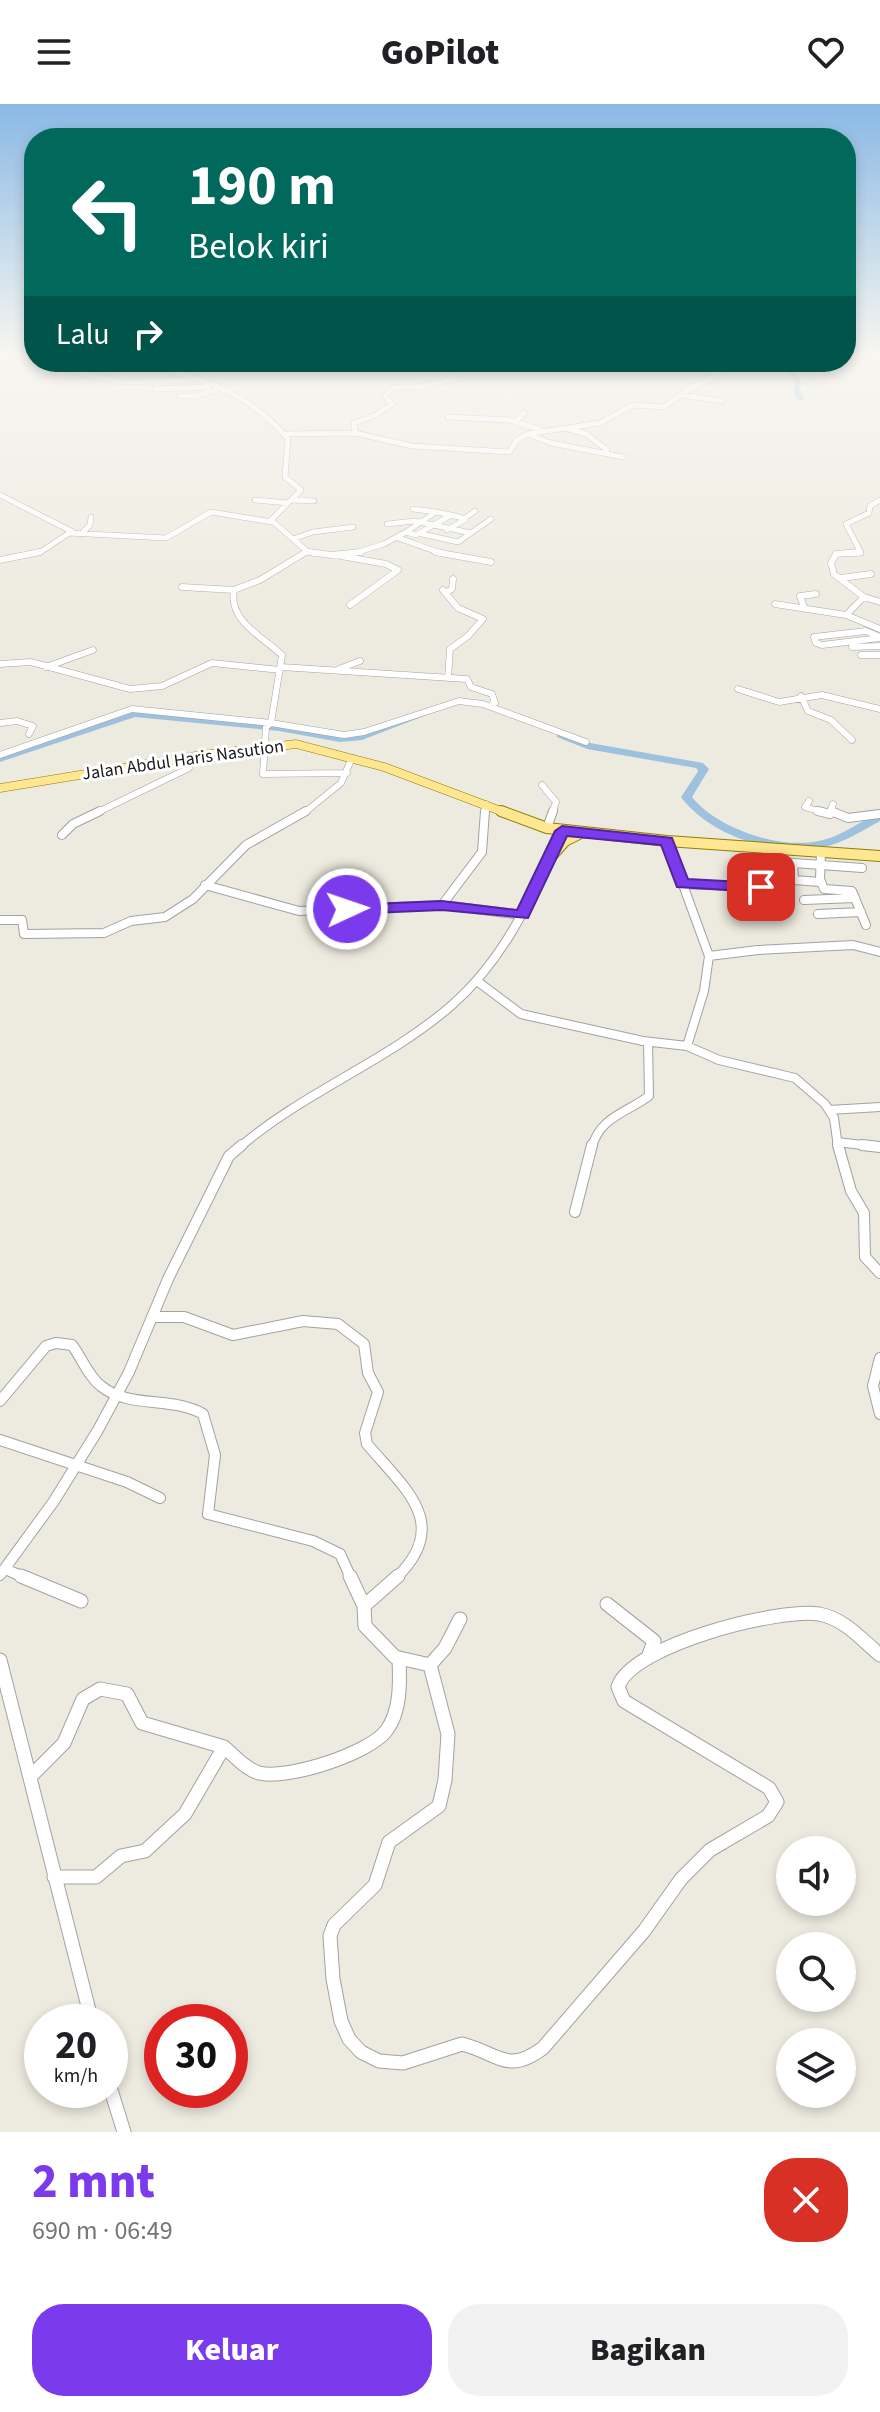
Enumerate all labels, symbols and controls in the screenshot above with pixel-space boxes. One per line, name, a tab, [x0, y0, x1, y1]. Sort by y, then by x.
text: GoPilot	[381, 27, 499, 78]
icon: menu	[32, 30, 76, 74]
icon: heart	[804, 30, 848, 74]
text: 190 m	[188, 147, 336, 226]
icon: left	[56, 160, 160, 264]
text: Belok kiri	[188, 221, 329, 272]
icon: right	[126, 312, 170, 356]
text: Lalu	[56, 313, 110, 356]
street label: Jalan Abdul Haris Nasution	[81, 733, 285, 787]
pin	[727, 853, 795, 921]
icon: arrive	[739, 865, 783, 909]
position arrow	[305, 867, 389, 951]
map controls	[776, 1836, 856, 2108]
button: sound	[776, 1836, 856, 1916]
button: search	[776, 1932, 856, 2012]
speed limit sign: 30	[144, 2004, 248, 2108]
text: 20	[55, 2017, 97, 2074]
button: layers	[776, 2028, 856, 2108]
text: km/h	[54, 2062, 98, 2090]
text: 2 mnt	[32, 2148, 155, 2216]
button: close	[764, 2158, 848, 2242]
text: 690 m · 06:49	[32, 2212, 173, 2249]
button: Keluar	[32, 2304, 432, 2396]
button: Bagikan	[448, 2304, 848, 2396]

